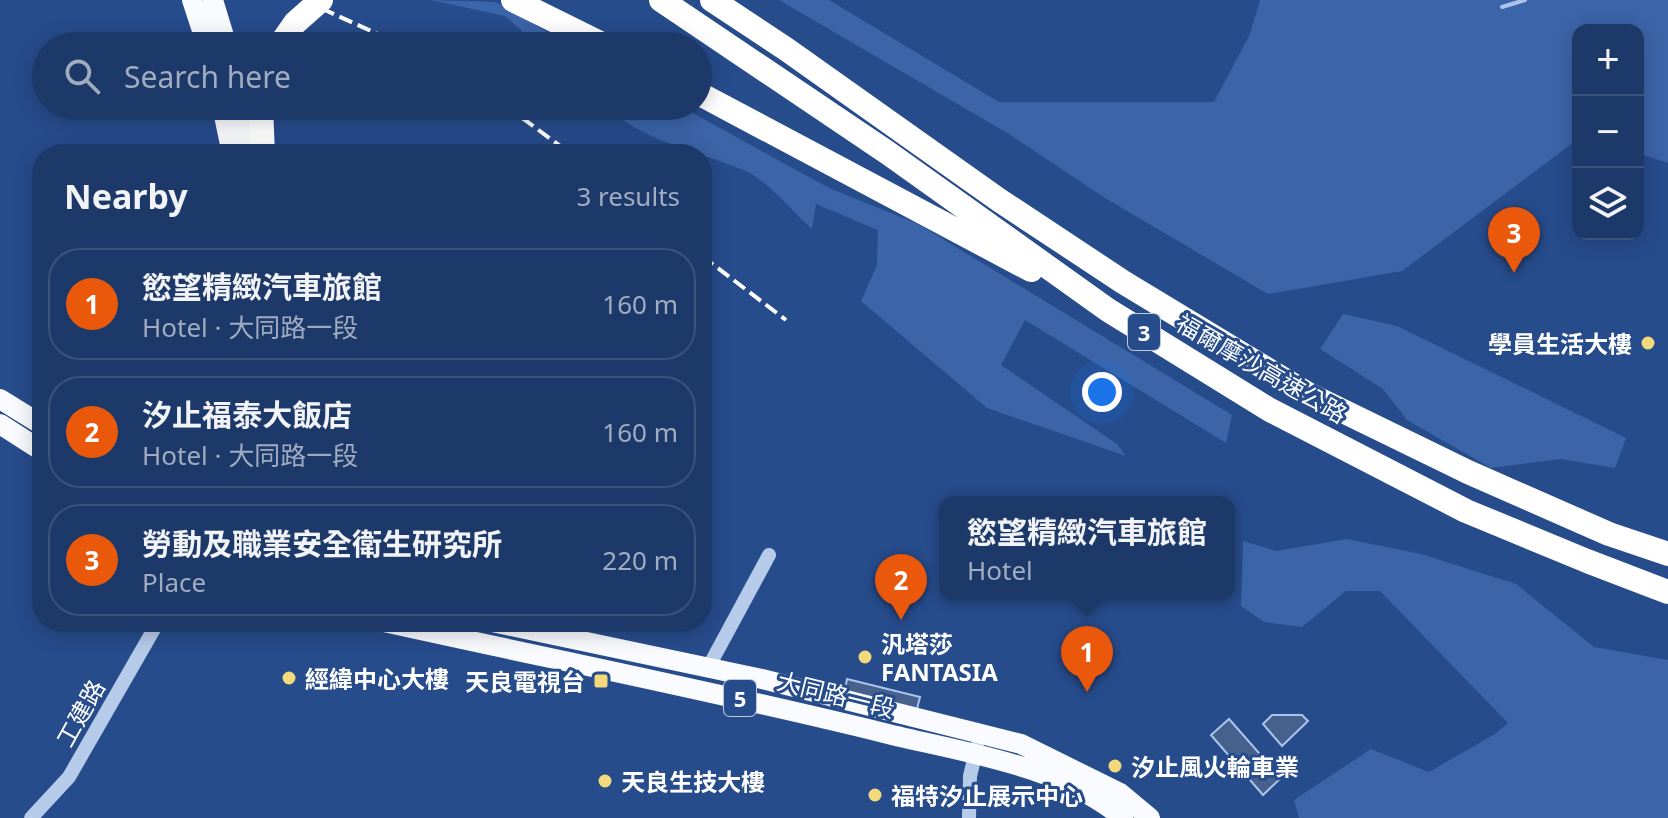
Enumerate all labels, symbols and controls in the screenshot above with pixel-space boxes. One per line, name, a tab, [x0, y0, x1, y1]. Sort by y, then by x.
map controls	[1572, 24, 1644, 240]
button: +	[1572, 24, 1644, 96]
search box	[32, 32, 712, 120]
icon: search	[60, 54, 104, 98]
text: Search here	[124, 56, 291, 97]
button: −	[1572, 96, 1644, 168]
button: layers	[1572, 168, 1644, 240]
text: Nearby	[64, 173, 188, 219]
text: 3 results	[576, 178, 680, 214]
pin: 3	[1488, 207, 1540, 273]
text: 慾望精緻汽車旅館	[142, 266, 382, 307]
text: 1	[85, 286, 99, 322]
text: 160 m	[602, 286, 678, 322]
street label: 福爾摩沙高速公路	[1171, 306, 1353, 430]
text: Hotel · 大同路一段	[142, 309, 358, 345]
road number: 3	[1128, 314, 1160, 350]
place label: 學員生活大樓	[1488, 327, 1632, 360]
marker: 學員生活大樓	[1639, 334, 1657, 352]
your location	[1082, 372, 1122, 412]
text: 汐止福泰大飯店	[142, 394, 352, 435]
text: 2	[85, 414, 99, 450]
text: 160 m	[602, 414, 678, 450]
text: Hotel · 大同路一段	[142, 437, 358, 473]
popup	[939, 496, 1235, 600]
text: 慾望精緻汽車旅館	[967, 511, 1207, 552]
text: 勞動及職業安全衛生研究所	[142, 523, 502, 564]
text: 3	[85, 542, 99, 578]
text: 220 m	[602, 542, 678, 578]
text: Hotel	[967, 552, 1033, 588]
pin: 2	[875, 554, 927, 620]
text: Place	[142, 564, 206, 600]
pin: 1	[1061, 626, 1113, 692]
place label: 汎塔莎 FANTASIA	[881, 627, 998, 688]
marker: 汎塔莎 FANTASIA	[856, 648, 874, 666]
place label: 經緯中心大樓	[305, 662, 449, 695]
street label: 大同路一段	[774, 663, 898, 725]
place label: 天良電視台	[465, 665, 585, 698]
marker: 經緯中心大樓	[280, 669, 298, 687]
marker: 天良電視台	[592, 672, 610, 690]
street label: 工建路	[48, 674, 112, 752]
road number: 5	[724, 680, 756, 716]
place label: 汐止風火輪車業	[1131, 750, 1299, 783]
marker: 汐止風火輪車業	[1106, 757, 1124, 775]
place label: 天良生技大樓	[621, 765, 765, 798]
marker: 天良生技大樓	[596, 772, 614, 790]
place label: 福特汐止展示中心	[891, 779, 1083, 812]
marker: 福特汐止展示中心	[866, 786, 884, 804]

